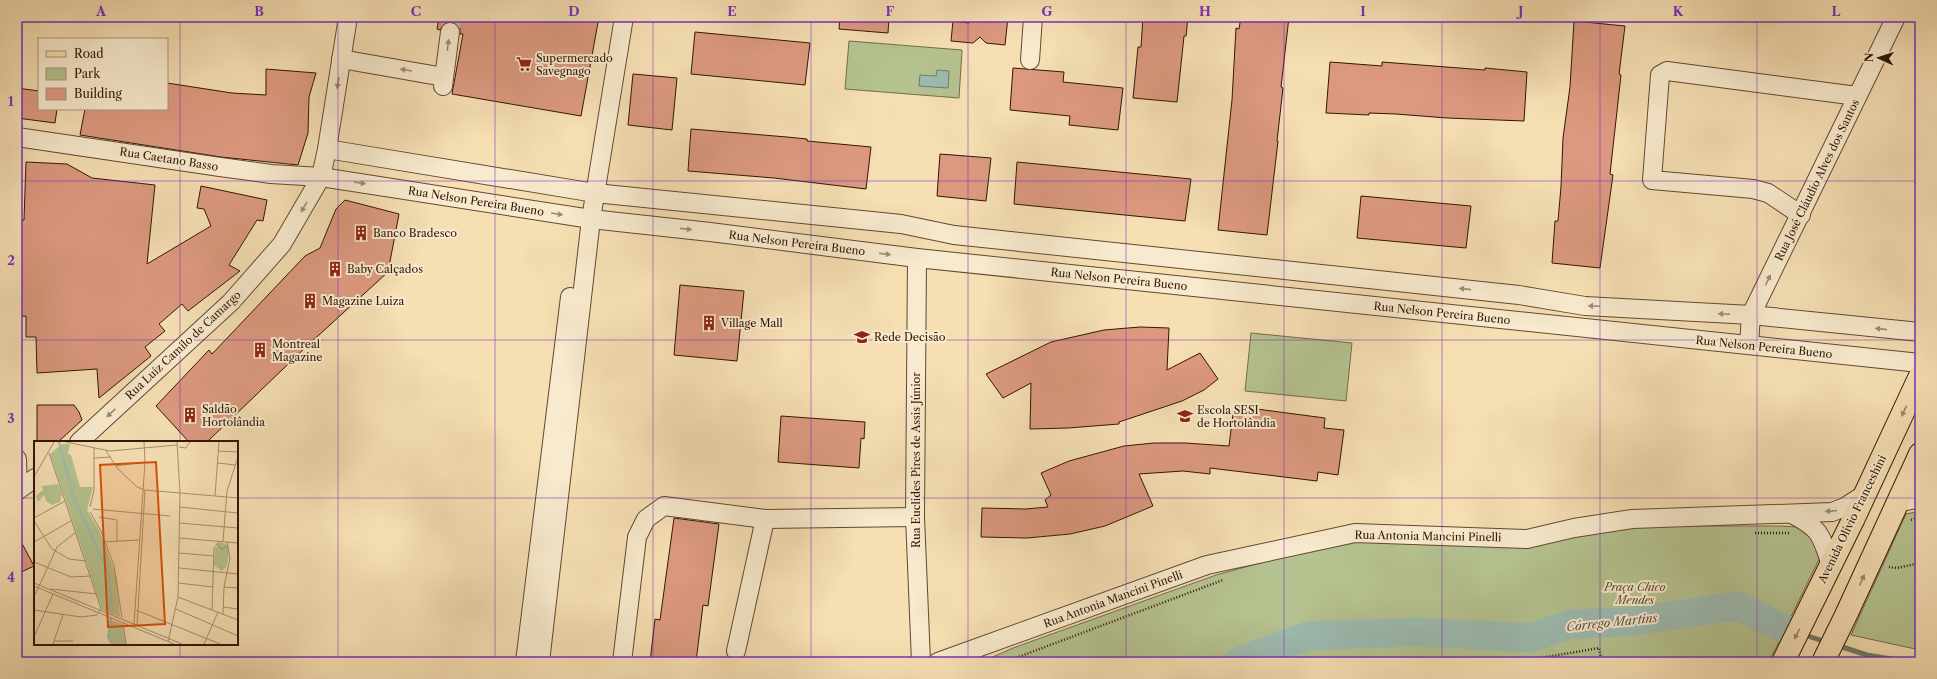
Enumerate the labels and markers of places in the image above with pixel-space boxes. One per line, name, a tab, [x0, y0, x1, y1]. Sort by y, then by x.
place label: Supermercado Savegnago	[536, 51, 613, 78]
supermarket icon: Supermercado Savegnago	[515, 55, 533, 73]
building icon: Banco Bradesco	[352, 224, 370, 242]
place label: Banco Bradesco	[373, 226, 457, 240]
building icon: Baby Calçados	[326, 260, 344, 278]
place label: Baby Calçados	[347, 262, 423, 276]
building icon: Magazine Luiza	[301, 292, 319, 310]
place label: Magazine Luiza	[322, 294, 404, 308]
building icon: Village Mall	[700, 314, 718, 332]
place label: Village Mall	[720, 316, 784, 330]
school or university icon: Rede Decisão	[853, 328, 871, 346]
place label: Rede Decisão	[874, 330, 946, 344]
place label: Montreal Magazine	[272, 337, 322, 364]
building icon: Montreal Magazine	[251, 341, 269, 359]
place label: Saldão Hortolândia	[202, 402, 265, 429]
place label: Escola SESI de Hortolândia	[1197, 403, 1276, 430]
building icon: Saldão Hortolândia	[181, 406, 199, 424]
school or university icon: Escola SESI de Hortolândia	[1176, 407, 1194, 425]

